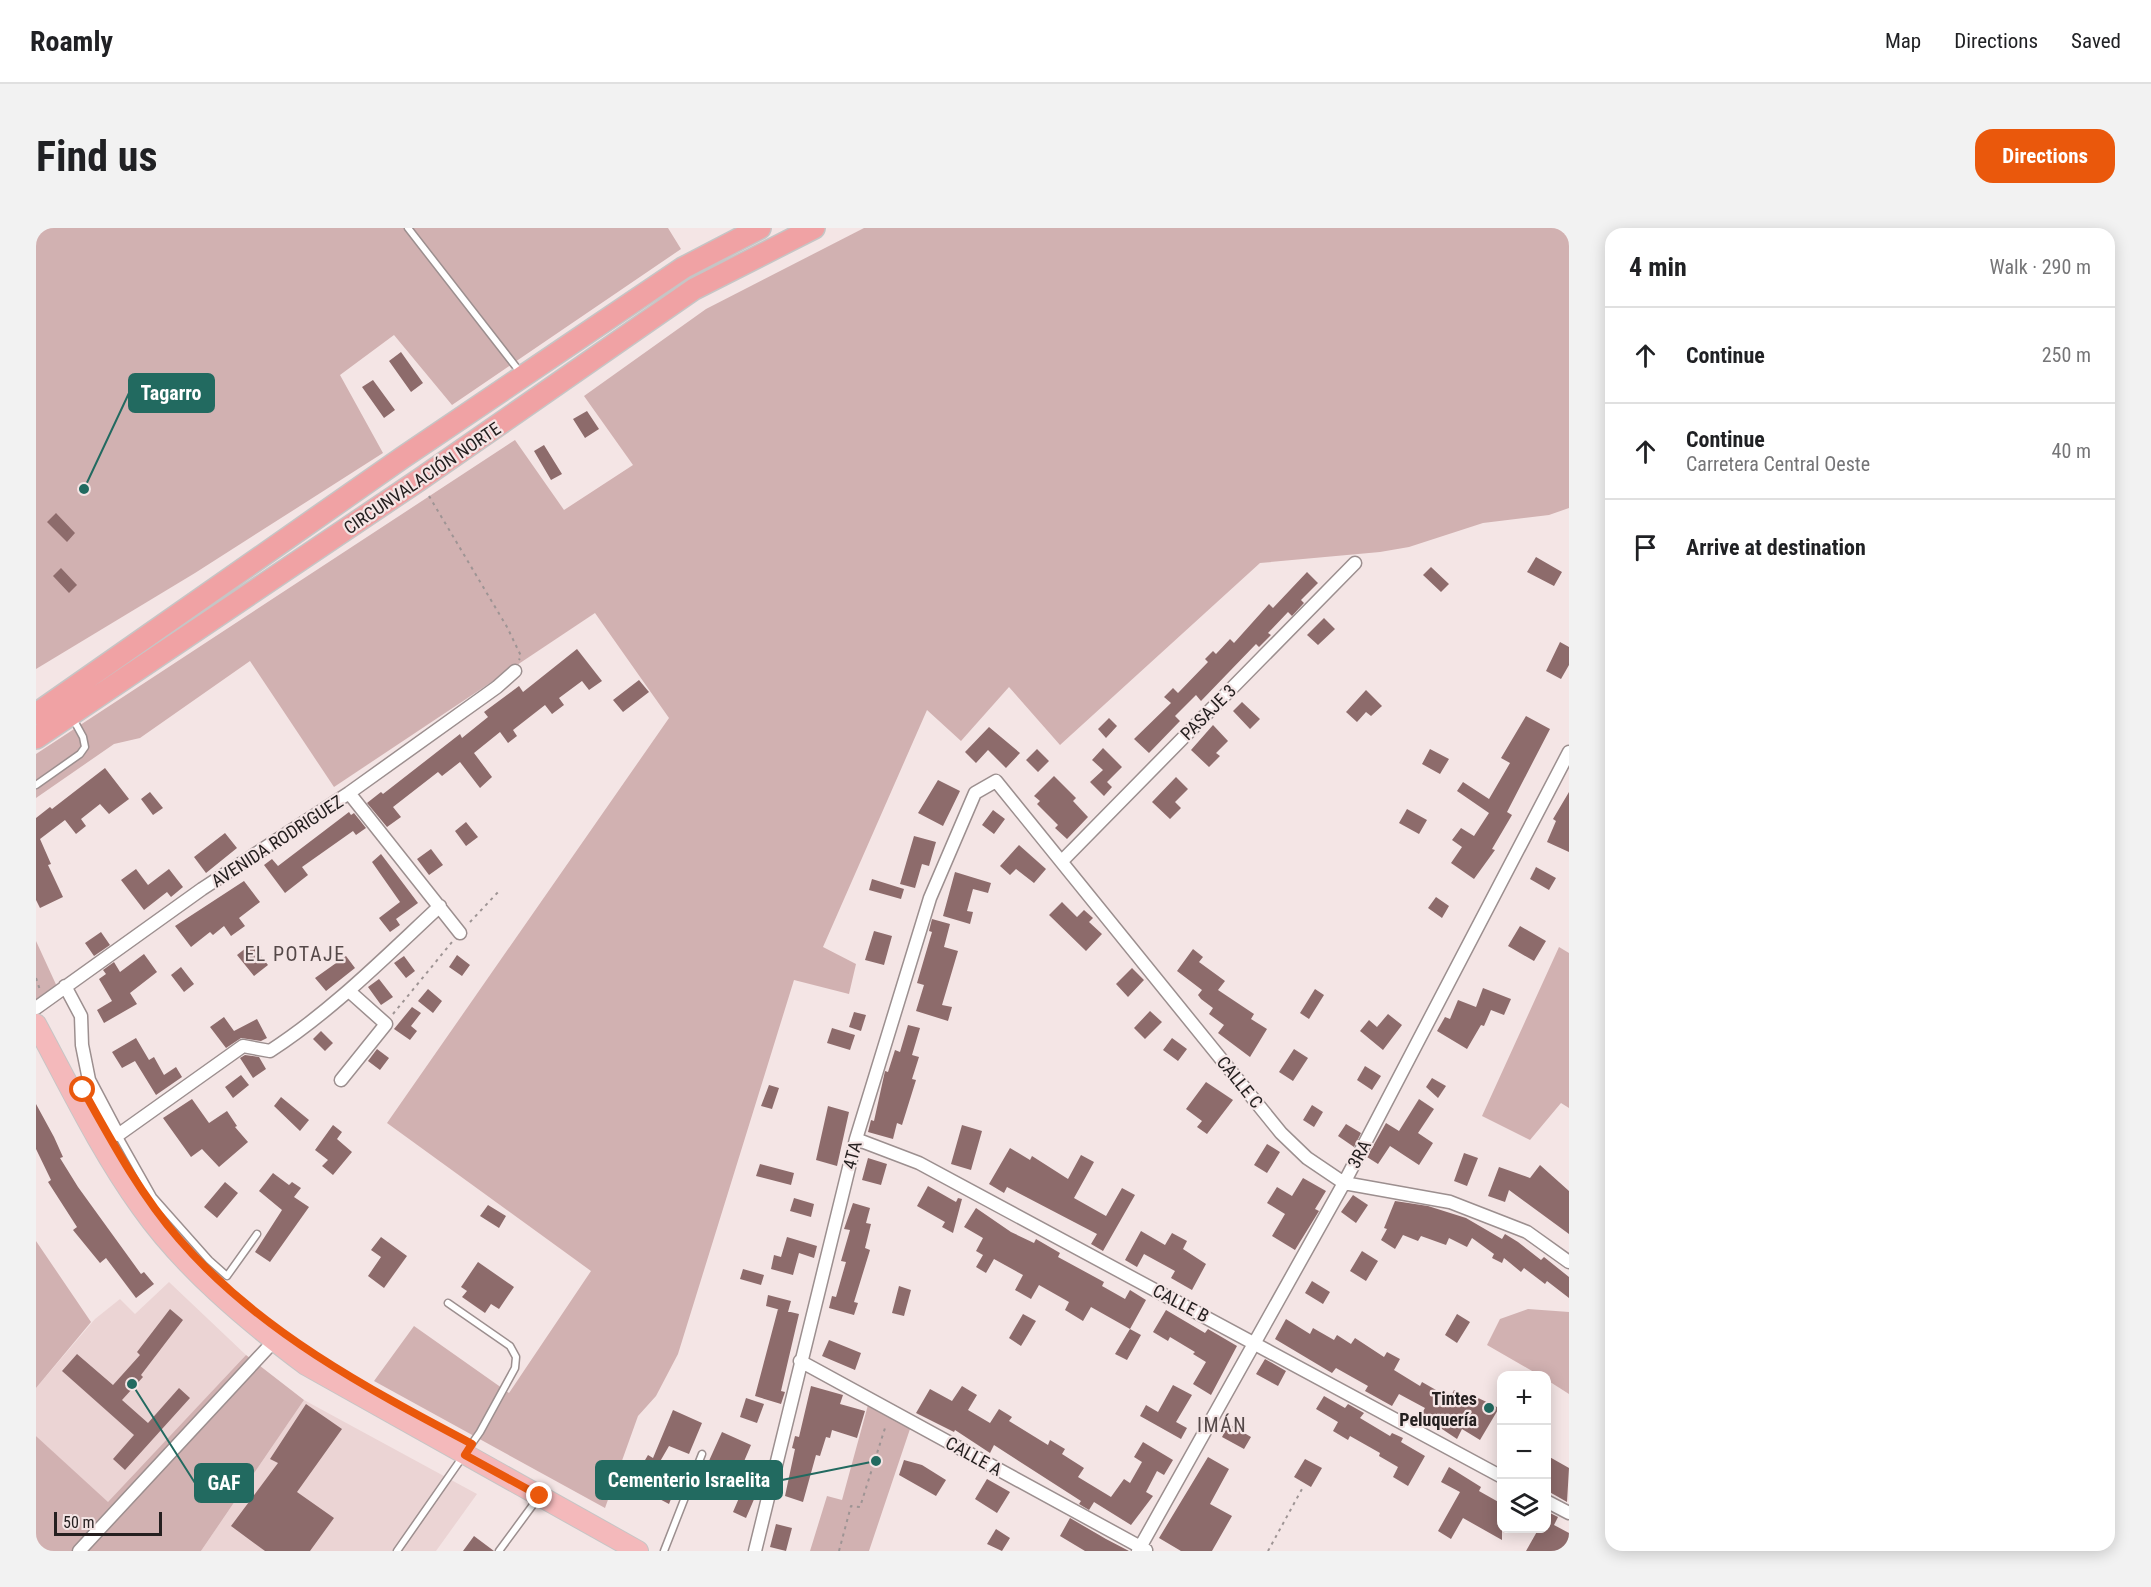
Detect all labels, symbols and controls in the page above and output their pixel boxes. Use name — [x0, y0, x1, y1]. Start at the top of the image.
text: Roamly — [30, 25, 113, 58]
text: Map — [1885, 29, 1921, 53]
text: Directions — [1954, 29, 2038, 53]
text: Saved — [2071, 29, 2121, 53]
button: Directions — [1975, 129, 2115, 183]
text: Find us — [36, 132, 157, 181]
text: 4 min — [1629, 252, 1687, 282]
text: Walk · 290 m — [1990, 255, 2091, 279]
icon: ahead — [1629, 339, 1662, 372]
text: Continue — [1686, 343, 1765, 368]
text: 250 m — [2042, 343, 2091, 367]
callout: Tagarro — [129, 374, 214, 412]
text: Tagarro — [141, 381, 202, 405]
street label: CIRCUNVALACIÓN NORTE — [340, 418, 504, 538]
text: Continue — [1686, 427, 1765, 452]
icon: ahead — [1629, 435, 1662, 468]
text: 40 m — [2052, 439, 2091, 463]
text: Carretera Central Oeste — [1686, 452, 1870, 476]
icon: arrive — [1629, 531, 1662, 564]
text: Arrive at destination — [1686, 535, 1866, 560]
street label: PASAJE 3 — [1176, 680, 1240, 744]
street label: AVENIDA RODRIGUEZ — [207, 791, 347, 891]
district label: EL POTAJE — [244, 942, 346, 966]
street label: CALLE C — [1213, 1052, 1267, 1112]
route start — [69, 1076, 95, 1102]
street label: 3RA — [1343, 1136, 1375, 1172]
street label: 4TA — [838, 1138, 866, 1171]
street label: CALLE B — [1149, 1280, 1213, 1326]
map controls — [1497, 1371, 1551, 1533]
button: + — [1497, 1371, 1551, 1425]
place label: Tintes Peluquería — [1399, 1388, 1477, 1430]
marker: Tintes Peluquería — [1482, 1401, 1496, 1415]
district label: IMÁN — [1197, 1413, 1247, 1437]
button: − — [1497, 1425, 1551, 1479]
street label: CALLE A — [942, 1432, 1006, 1480]
callout: Cementerio Israelita — [596, 1461, 782, 1499]
callout: GAF — [195, 1464, 253, 1502]
text: Cementerio Israelita — [608, 1468, 770, 1492]
text: GAF — [207, 1471, 241, 1495]
button: layers — [1497, 1479, 1551, 1533]
route end — [526, 1482, 552, 1508]
scale bar — [54, 1509, 162, 1536]
text: 50 m — [63, 1513, 95, 1532]

